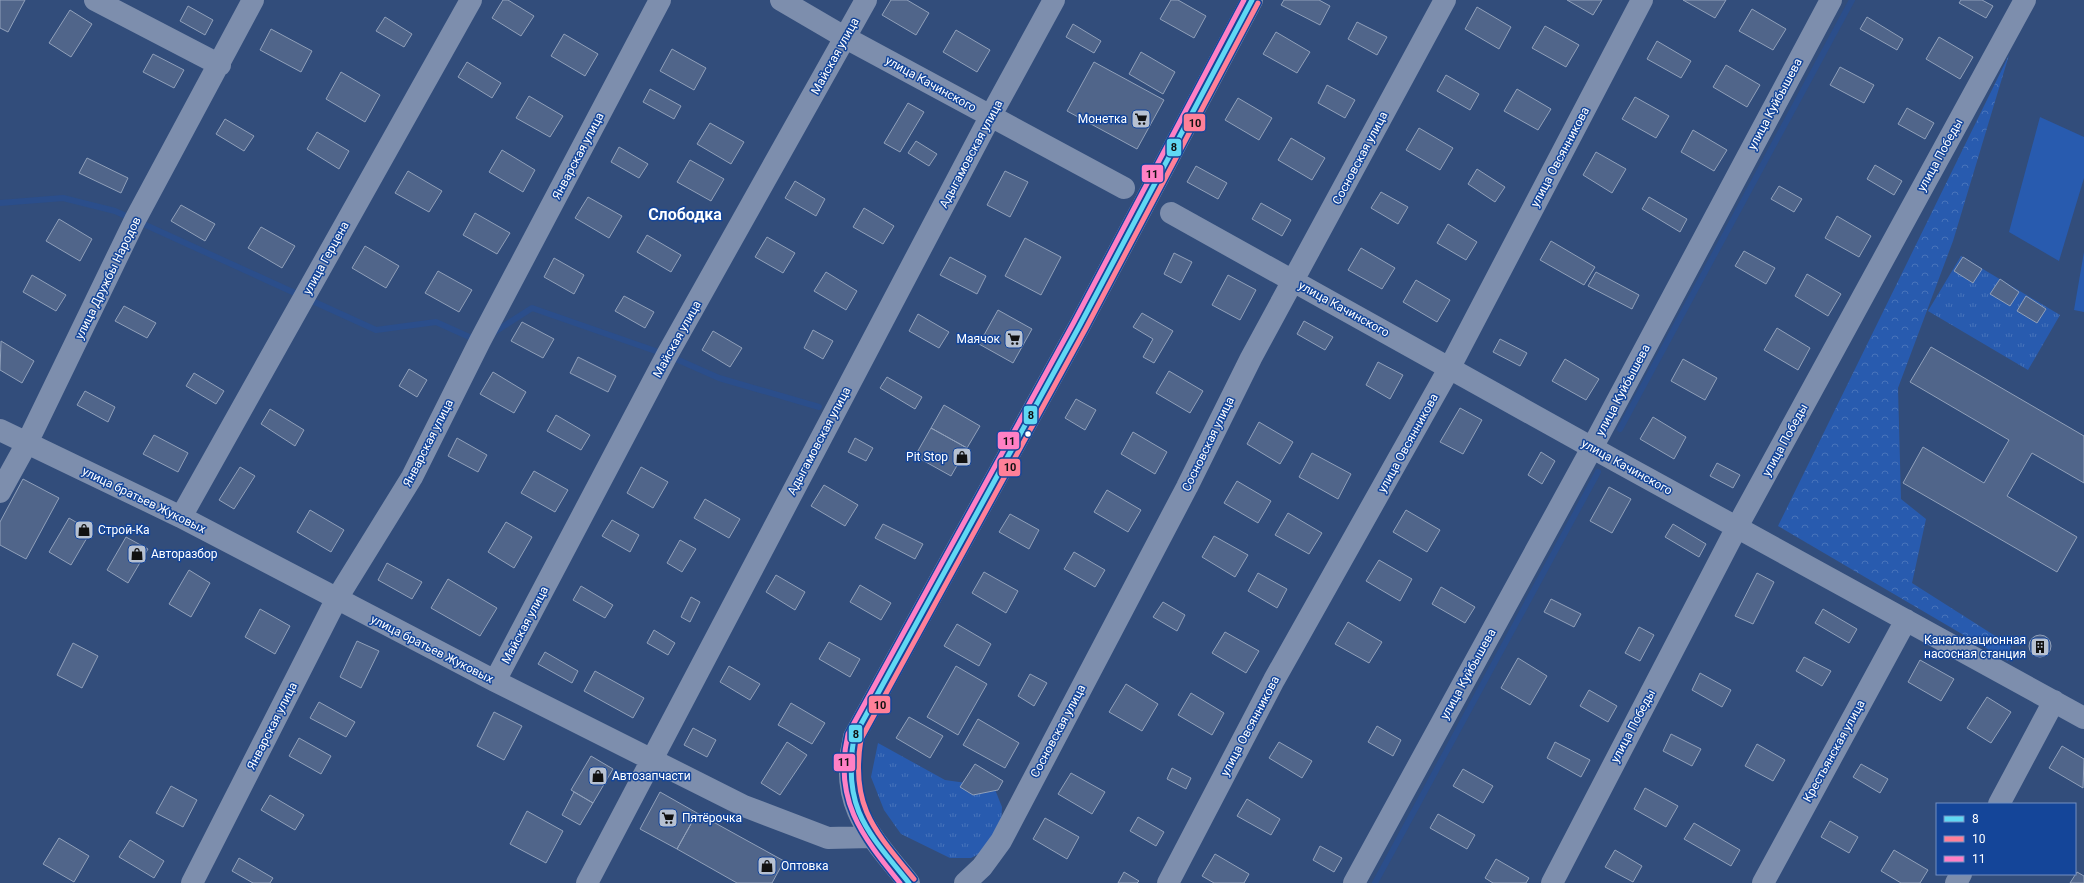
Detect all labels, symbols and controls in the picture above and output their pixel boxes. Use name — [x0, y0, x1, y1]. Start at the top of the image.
street label: Майская улица — [808, 15, 862, 97]
street label: улица Качинского — [883, 53, 979, 115]
street label: улица Куйбышева — [1745, 56, 1805, 152]
street label: Адыгамовская улица — [937, 98, 1005, 210]
street label: улица Овсянникова — [1528, 105, 1592, 209]
supermarket icon: Монетка — [1130, 108, 1152, 130]
street label: Сосновская улица — [1330, 109, 1390, 207]
street label: Январская улица — [549, 110, 607, 202]
place label: Монетка — [1078, 112, 1127, 126]
line badge: 10 — [1183, 113, 1206, 132]
street label: улица Победы — [1914, 116, 1966, 194]
text: 10 — [1189, 117, 1201, 130]
line badge: 8 — [1166, 138, 1182, 157]
text: 8 — [1171, 141, 1177, 154]
line badge: 11 — [1141, 164, 1164, 183]
text: 11 — [1146, 168, 1158, 181]
district label: Слободка — [648, 205, 722, 224]
street label: улица Дружбы Народов — [72, 214, 144, 342]
street label: улица Герцена — [300, 219, 352, 297]
street label: улица Качинского — [1296, 278, 1392, 340]
street label: Майская улица — [650, 298, 704, 380]
supermarket icon: Маячок — [1003, 328, 1025, 350]
place label: Маячок — [957, 332, 1001, 346]
street label: улица Куйбышева — [1593, 342, 1653, 438]
street label: Адыгамовская улица — [785, 385, 853, 497]
street label: улица Овсянникова — [1375, 391, 1441, 495]
street label: Сосновская улица — [1179, 394, 1237, 494]
street label: Январская улица — [400, 397, 456, 489]
street label: улица Победы — [1759, 401, 1811, 479]
line badge: 8 — [1023, 405, 1038, 425]
text: 8 — [1028, 409, 1034, 422]
unlabelled marker — [1023, 429, 1033, 439]
line badge: 11 — [997, 431, 1020, 450]
text: 11 — [1003, 435, 1015, 448]
street label: улица Качинского — [1579, 436, 1675, 498]
shop icon: Pit Stop — [951, 446, 973, 468]
place label: Pit Stop — [906, 450, 948, 464]
line badge: 10 — [998, 458, 1021, 477]
text: 10 — [1004, 461, 1016, 474]
street label: улица братьев Жуковых — [80, 464, 208, 536]
shop icon: Строй-Ка — [73, 519, 95, 541]
place label: Строй-Ка — [98, 523, 150, 537]
shop icon: Авторазбор — [126, 543, 148, 565]
place label: Авторазбор — [151, 547, 218, 561]
street label: Майская улица — [499, 584, 551, 666]
street label: улица братьев Жуковых — [368, 612, 496, 686]
street label: улица Куйбышева — [1437, 626, 1499, 722]
place label: Канализационная насосная станция — [1924, 633, 2026, 661]
building icon: Канализационная насосная станция — [2029, 636, 2051, 658]
street label: улица Овсянникова — [1218, 674, 1282, 778]
street label: Январская улица — [244, 680, 300, 772]
street label: Сосновская улица — [1028, 682, 1088, 780]
street label: улица Победы — [1608, 687, 1658, 765]
line badge: 10 — [868, 695, 891, 714]
street label: Крестьянская улица — [1800, 698, 1868, 804]
text: 10 — [874, 699, 886, 712]
line badge: 8 — [848, 724, 863, 743]
text: 8 — [853, 728, 859, 741]
line badge: 11 — [833, 753, 856, 772]
text: 11 — [838, 756, 850, 769]
shop icon: Автозапчасти — [587, 765, 609, 787]
place label: Автозапчасти — [612, 769, 691, 783]
legend — [1936, 803, 2076, 875]
supermarket icon: Пятёрочка — [657, 807, 679, 829]
place label: Пятёрочка — [682, 811, 742, 825]
text: 8 — [1972, 812, 1979, 826]
text: 10 — [1972, 832, 1986, 846]
text: 11 — [1972, 852, 1986, 866]
shop icon: Оптовка — [756, 855, 778, 877]
place label: Оптовка — [781, 859, 828, 873]

